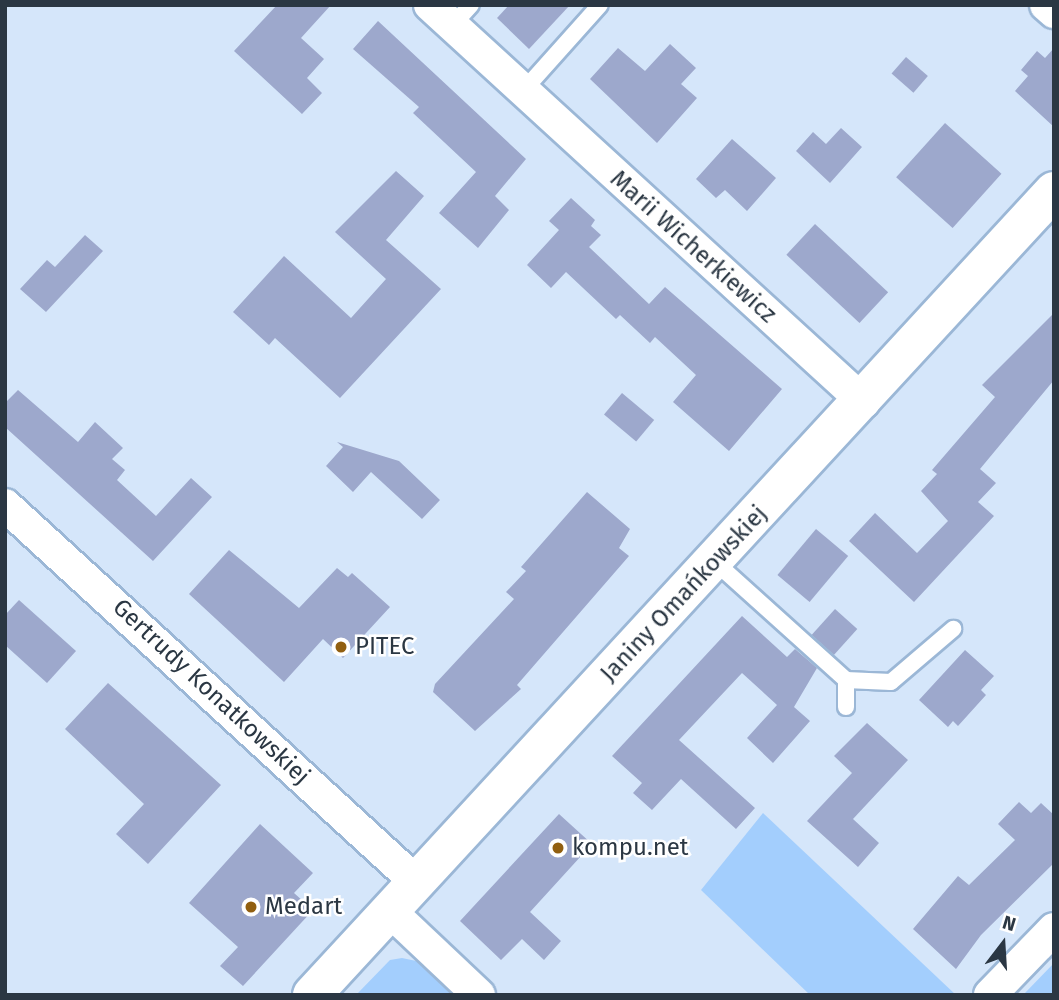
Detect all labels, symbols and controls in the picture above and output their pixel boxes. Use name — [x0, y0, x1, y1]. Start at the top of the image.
street label: Marii Wicherkiewicz — [604, 165, 782, 329]
street label: Janiny Omańkowskiej — [595, 500, 773, 688]
street label: Gertrudy Konatkowskiej — [107, 593, 315, 791]
place label: PITEC — [355, 633, 414, 661]
marker: PITEC — [333, 639, 349, 655]
place label: kompu.net — [572, 834, 688, 862]
marker: kompu.net — [550, 840, 566, 856]
place label: Medart — [265, 893, 342, 921]
marker: Medart — [243, 899, 259, 915]
north arrow — [968, 909, 1038, 979]
text: N — [1000, 911, 1019, 936]

